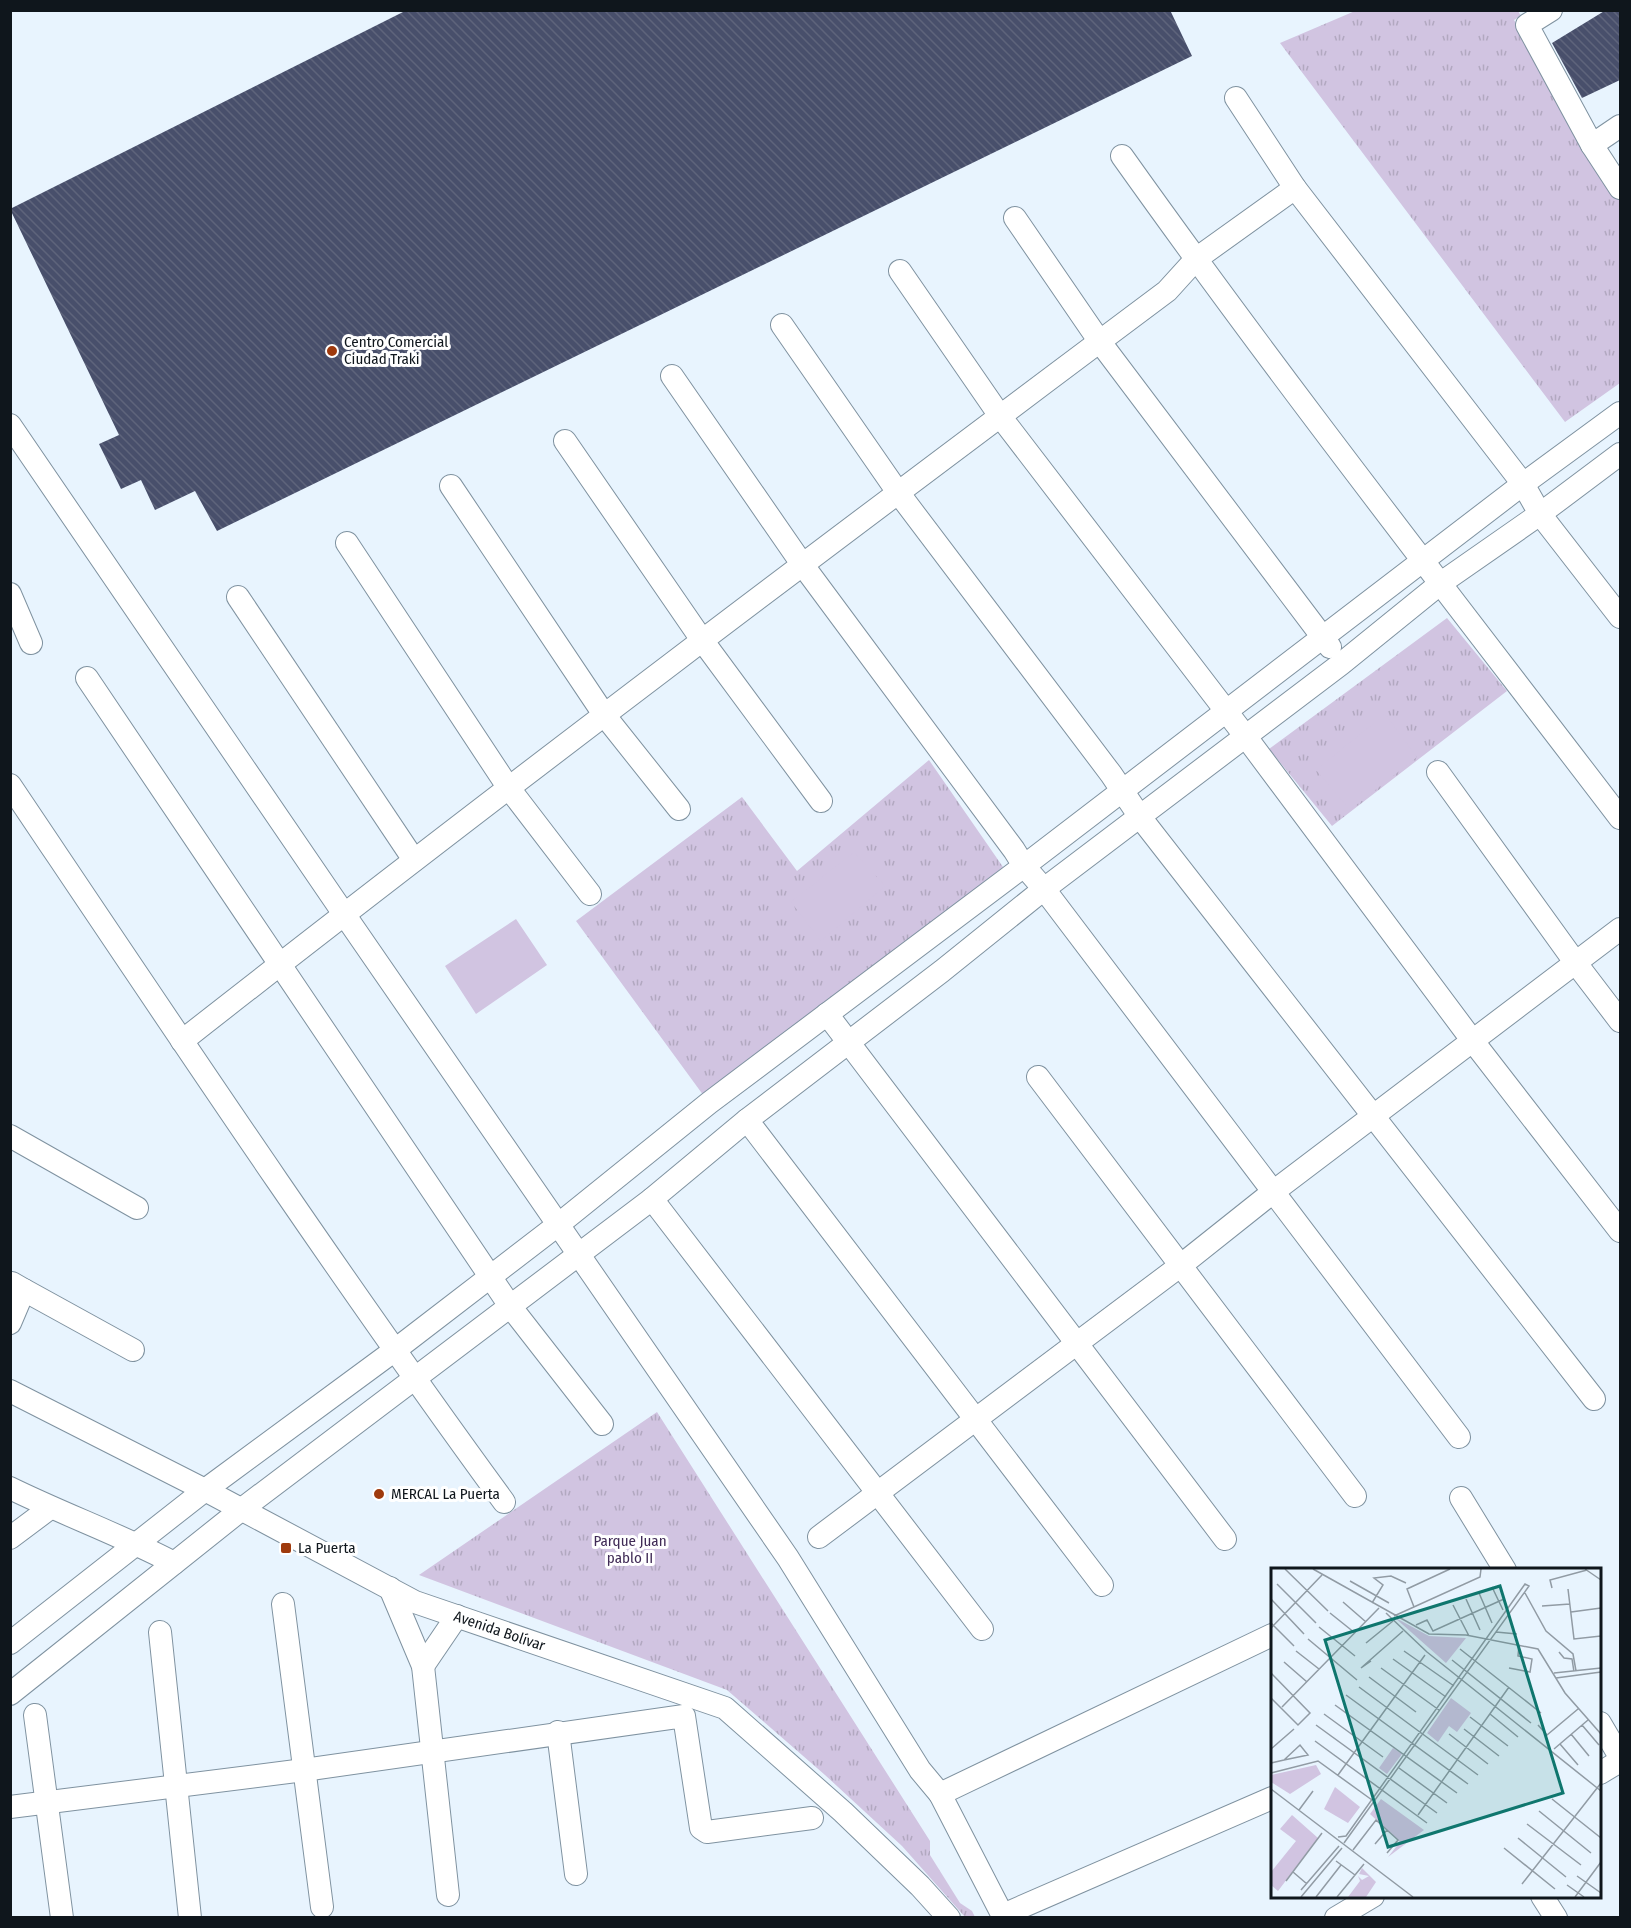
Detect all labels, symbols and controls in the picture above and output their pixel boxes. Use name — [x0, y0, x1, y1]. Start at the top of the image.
place label: Centro Comercial Ciudad Traki — [344, 333, 448, 368]
marker: Centro Comercial Ciudad Traki — [325, 344, 339, 358]
place label: MERCAL La Puerta — [391, 1485, 500, 1503]
marker: MERCAL La Puerta — [372, 1487, 386, 1501]
park label: Parque Juan pablo II — [593, 1532, 667, 1567]
place label: La Puerta — [298, 1539, 356, 1557]
marker: La Puerta — [279, 1541, 293, 1555]
inset map — [1271, 1568, 1601, 1898]
street label: Avenida Bolívar — [451, 1607, 548, 1655]

